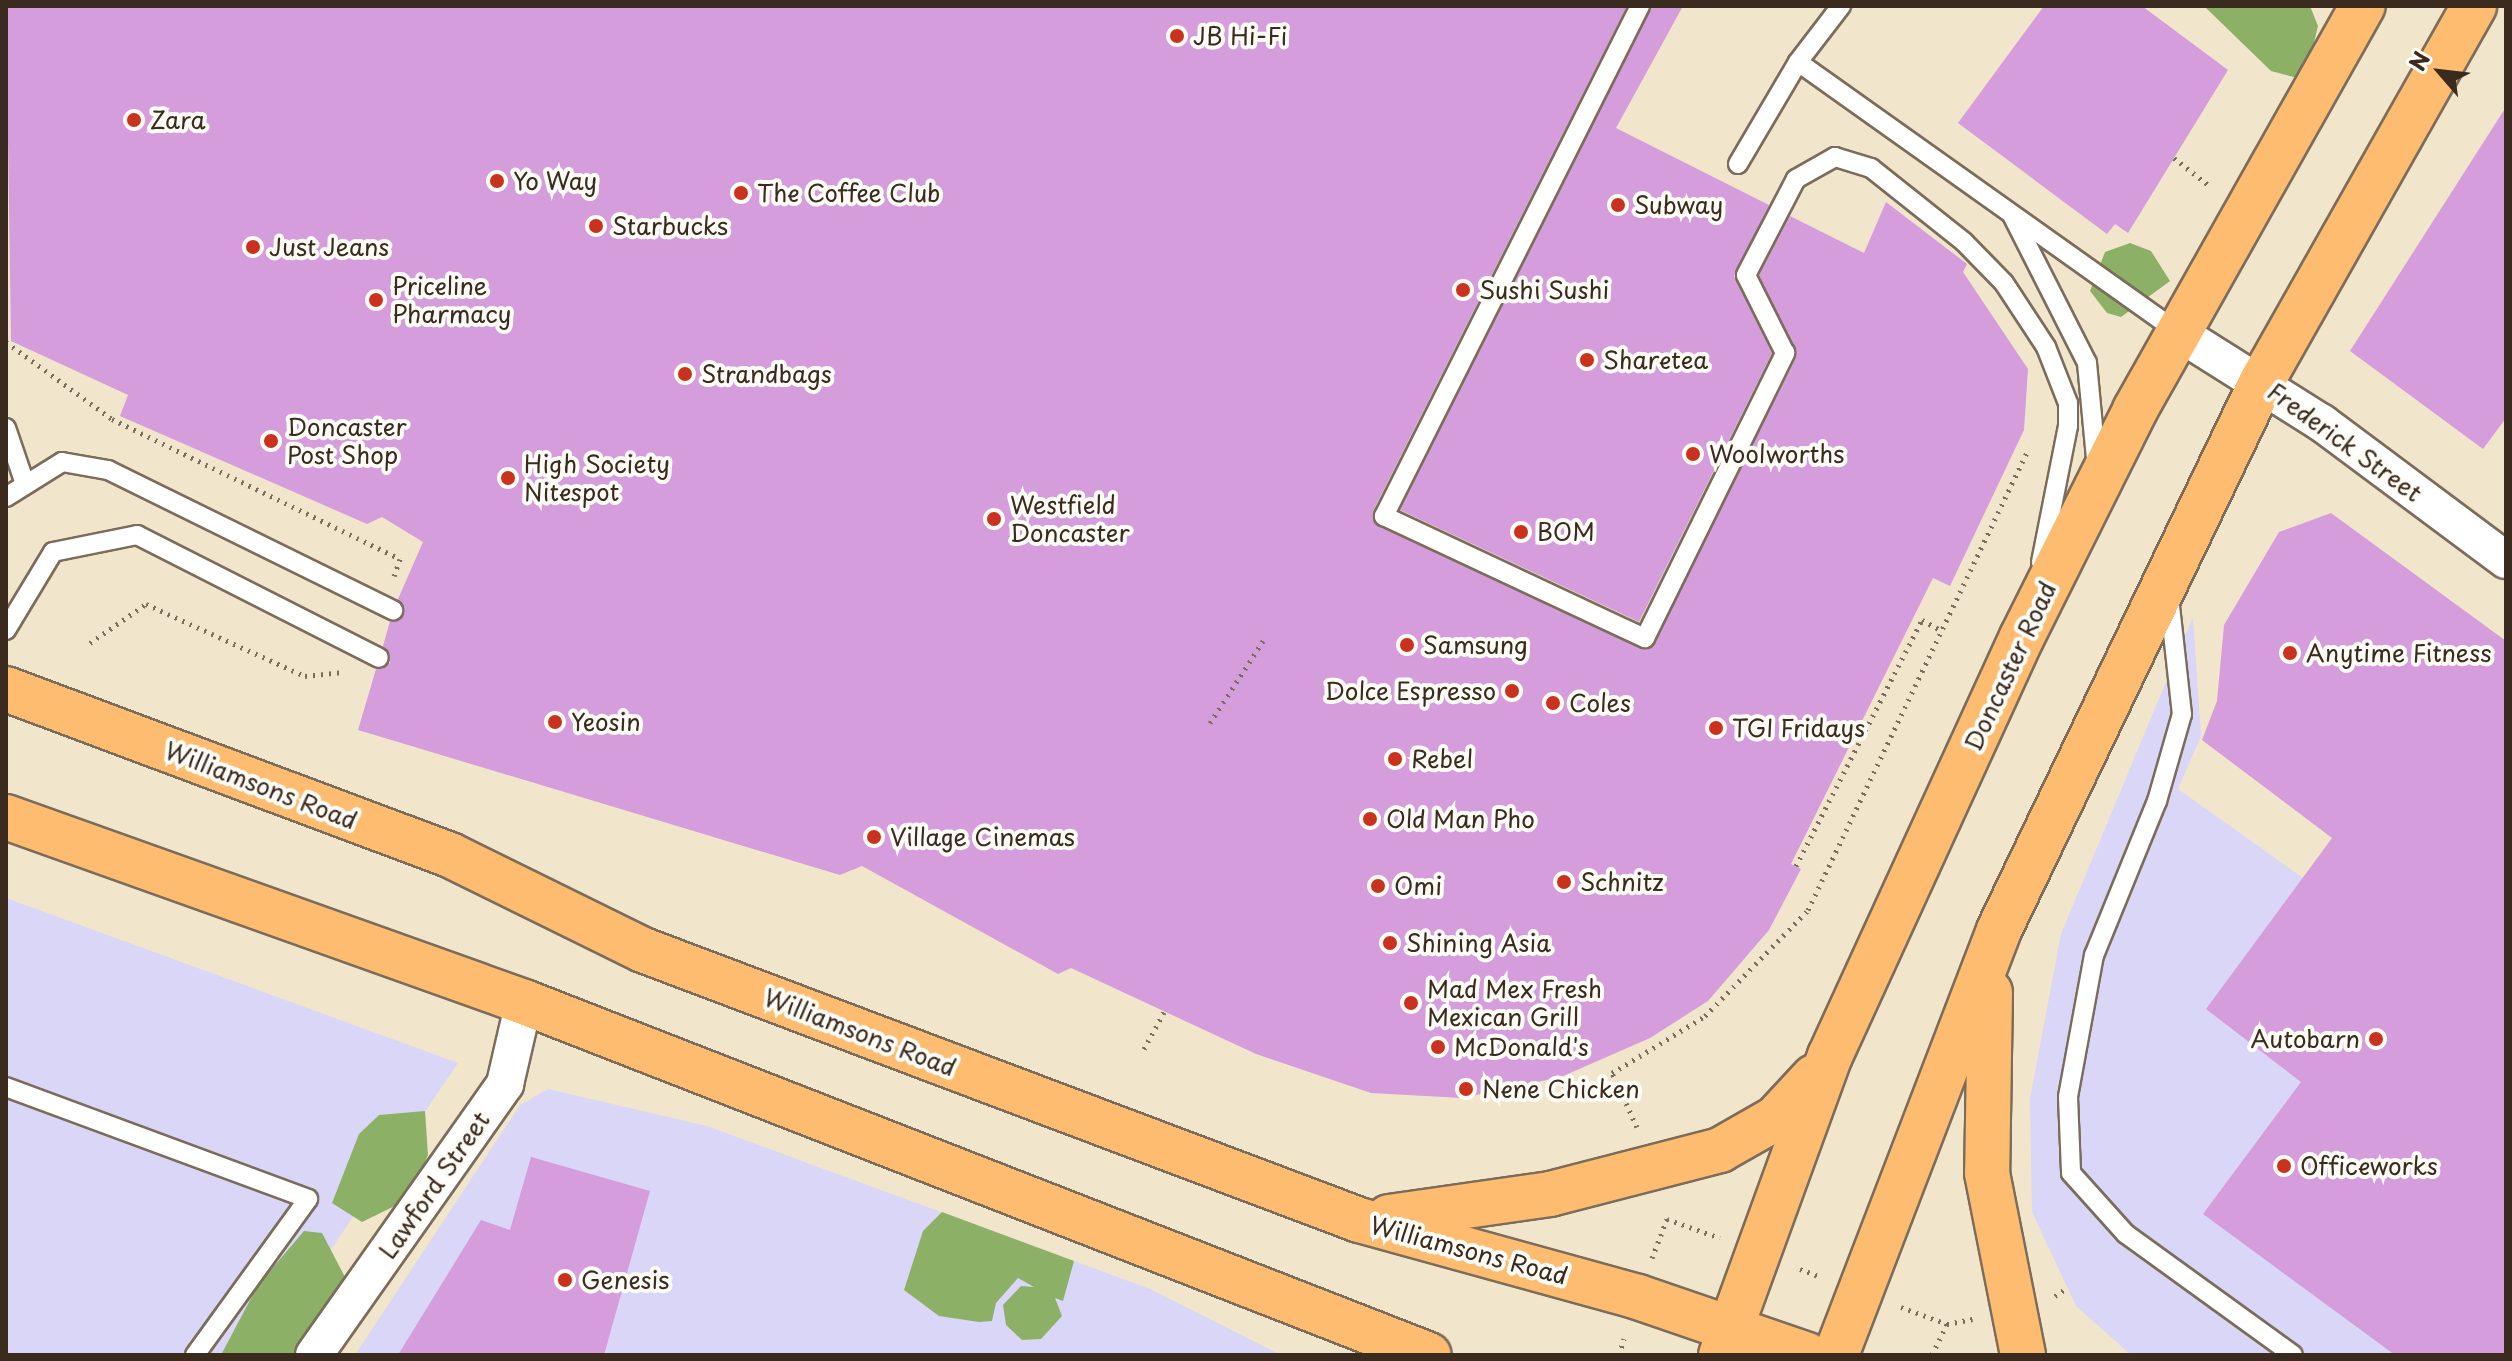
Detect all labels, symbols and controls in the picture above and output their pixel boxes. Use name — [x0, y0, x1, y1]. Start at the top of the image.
place label: JB Hi-Fi — [1193, 22, 1288, 50]
marker: JB Hi-Fi — [1168, 27, 1186, 45]
north arrow — [2400, 32, 2480, 112]
text: N — [2400, 45, 2437, 76]
place label: Zara — [150, 106, 206, 134]
marker: Zara — [125, 111, 143, 129]
place label: Yo Way — [513, 167, 598, 195]
marker: Yo Way — [488, 172, 506, 190]
place label: The Coffee Club — [757, 179, 943, 207]
marker: The Coffee Club — [732, 184, 750, 202]
place label: Subway — [1634, 191, 1723, 219]
marker: Subway — [1609, 196, 1627, 214]
place label: Starbucks — [612, 212, 728, 240]
marker: Starbucks — [587, 217, 605, 235]
place label: Just Jeans — [269, 233, 391, 261]
marker: Just Jeans — [244, 238, 262, 256]
place label: Priceline Pharmacy — [392, 272, 511, 328]
place label: Sushi Sushi — [1479, 276, 1609, 304]
marker: Sushi Sushi — [1454, 281, 1472, 299]
marker: Priceline Pharmacy — [367, 291, 385, 309]
place label: Sharetea — [1603, 346, 1708, 374]
marker: Sharetea — [1578, 351, 1596, 369]
place label: Strandbags — [701, 360, 832, 388]
marker: Strandbags — [676, 365, 694, 383]
street label: Frederick Street — [2262, 376, 2428, 508]
place label: Doncaster Post Shop — [287, 413, 407, 469]
marker: Doncaster Post Shop — [262, 432, 280, 450]
place label: Woolworths — [1709, 440, 1844, 468]
marker: Woolworths — [1684, 445, 1702, 463]
place label: High Society Nitespot — [524, 450, 670, 506]
marker: High Society Nitespot — [499, 469, 517, 487]
place label: Westfield Doncaster — [1010, 491, 1130, 547]
marker: Westfield Doncaster — [985, 510, 1003, 528]
place label: BOM — [1537, 518, 1595, 546]
marker: BOM — [1512, 523, 1530, 541]
street label: Doncaster Road — [1958, 576, 2062, 756]
place label: Samsung — [1423, 631, 1528, 659]
marker: Samsung — [1398, 636, 1416, 654]
place label: Anytime Fitness — [2306, 639, 2491, 667]
marker: Anytime Fitness — [2281, 644, 2299, 662]
place label: Dolce Espresso — [1322, 677, 1496, 705]
marker: Dolce Espresso — [1503, 682, 1521, 700]
place label: Coles — [1569, 689, 1631, 717]
marker: Coles — [1544, 694, 1562, 712]
place label: Yeosin — [571, 708, 641, 736]
marker: Yeosin — [546, 713, 564, 731]
place label: TGI Fridays — [1732, 714, 1865, 742]
marker: TGI Fridays — [1707, 719, 1725, 737]
street label: Williamsons Road — [161, 735, 361, 835]
place label: Rebel — [1411, 745, 1473, 773]
marker: Rebel — [1386, 750, 1404, 768]
place label: Old Man Pho — [1386, 805, 1536, 833]
marker: Old Man Pho — [1361, 810, 1379, 828]
place label: Village Cinemas — [890, 823, 1074, 851]
marker: Village Cinemas — [865, 828, 883, 846]
place label: Schnitz — [1580, 868, 1664, 896]
place label: Omi — [1394, 872, 1442, 900]
marker: Schnitz — [1555, 873, 1573, 891]
marker: Omi — [1369, 877, 1387, 895]
place label: Shining Asia — [1406, 929, 1551, 957]
marker: Shining Asia — [1381, 934, 1399, 952]
place label: Mad Mex Fresh Mexican Grill — [1427, 975, 1602, 1031]
street label: Williamsons Road — [760, 982, 960, 1082]
marker: Mad Mex Fresh Mexican Grill — [1402, 994, 1420, 1012]
place label: Autobarn — [2251, 1025, 2360, 1053]
marker: Autobarn — [2367, 1030, 2385, 1048]
place label: McDonald's — [1454, 1033, 1589, 1061]
marker: McDonald's — [1429, 1038, 1447, 1056]
place label: Nene Chicken — [1482, 1075, 1641, 1103]
marker: Nene Chicken — [1457, 1080, 1475, 1098]
street label: Lawford Street — [373, 1106, 495, 1264]
place label: Officeworks — [2300, 1152, 2438, 1180]
marker: Officeworks — [2275, 1157, 2293, 1175]
street label: Williamsons Road — [1367, 1210, 1571, 1290]
place label: Genesis — [581, 1266, 669, 1294]
marker: Genesis — [556, 1271, 574, 1289]

